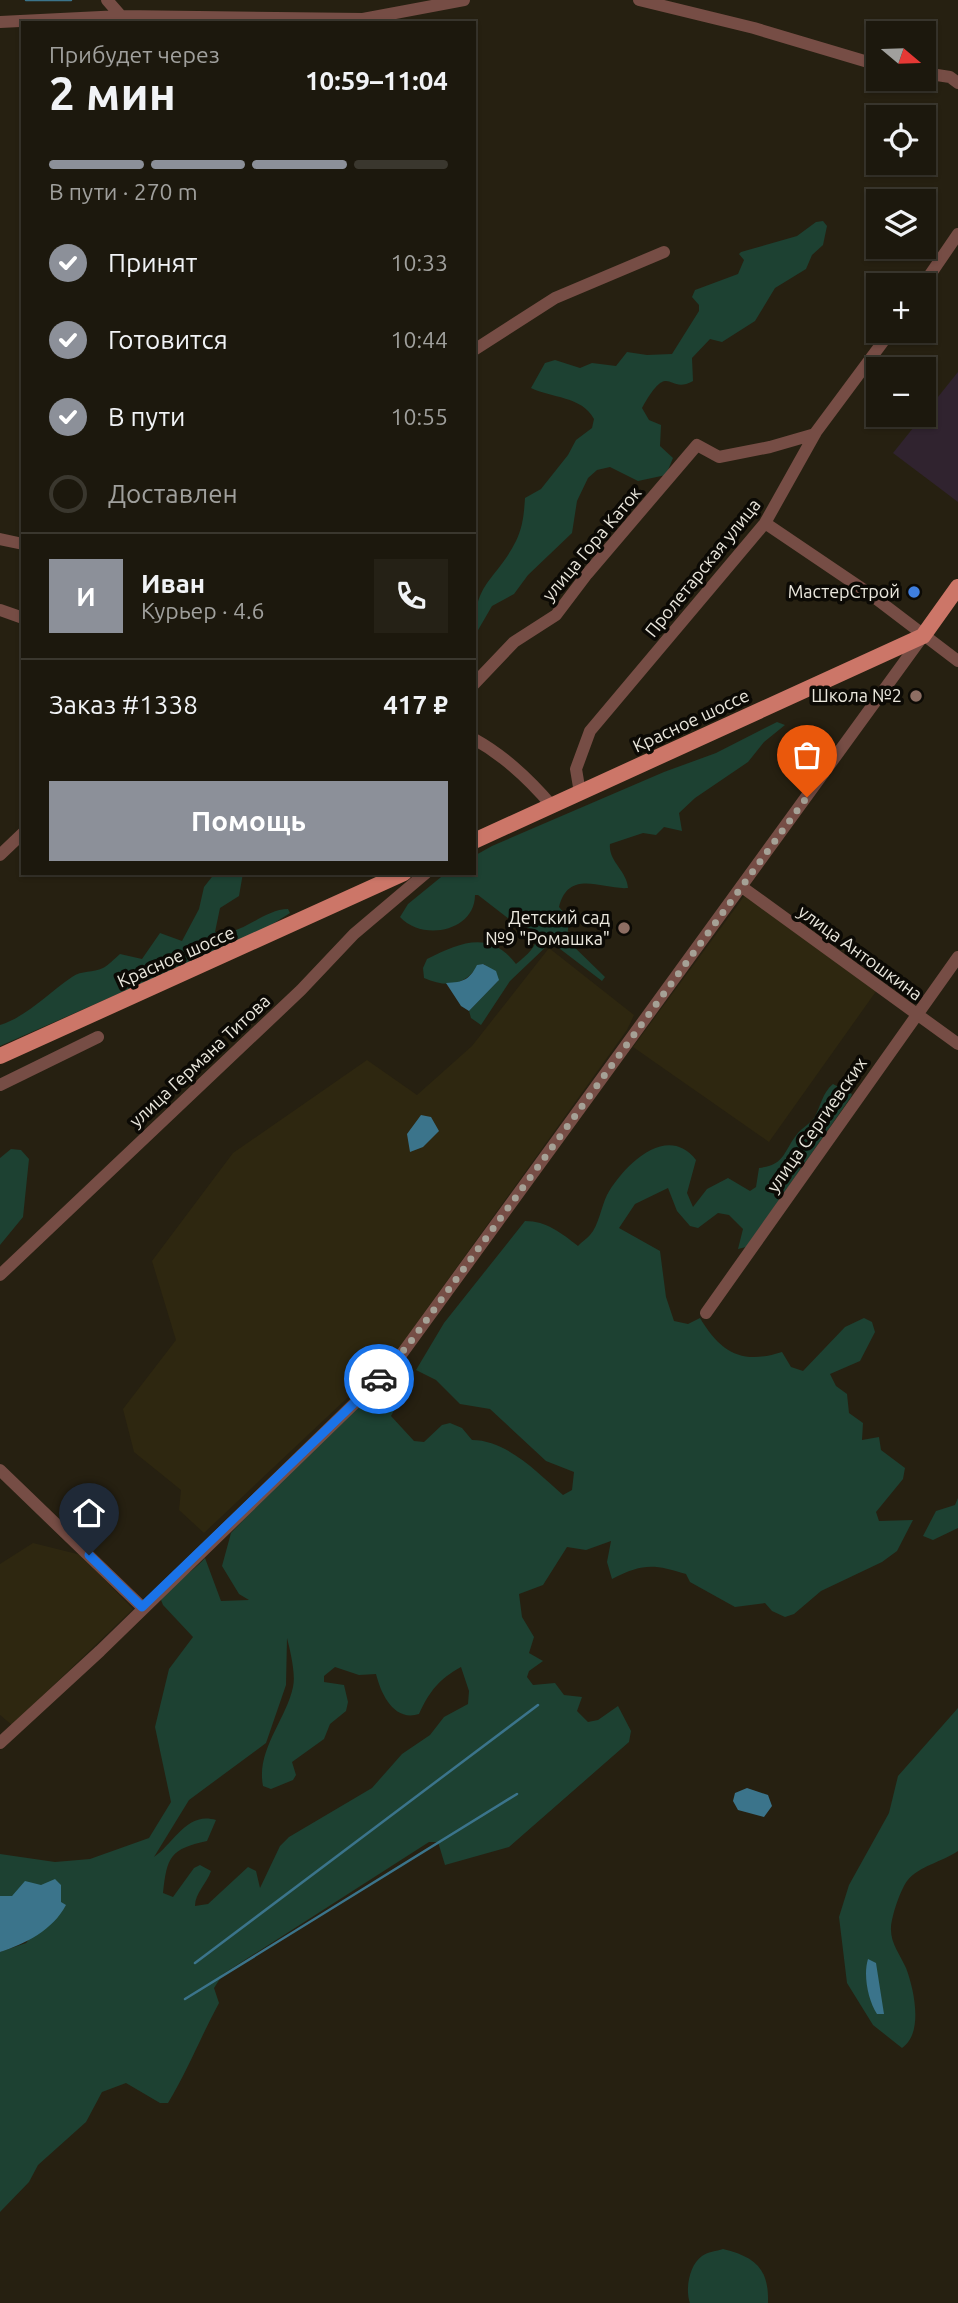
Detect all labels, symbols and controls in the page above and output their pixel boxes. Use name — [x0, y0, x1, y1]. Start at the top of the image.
north arrow — [866, 21, 936, 91]
map controls — [866, 21, 936, 427]
text: Прибудет через — [49, 42, 220, 67]
text: 10:59–11:04 — [305, 66, 448, 95]
text: 2 мин — [49, 67, 176, 119]
button: locate — [866, 105, 936, 175]
text: В пути · 270 m — [49, 179, 198, 204]
button: layers — [866, 189, 936, 259]
icon: check — [49, 244, 87, 282]
text: Принят — [108, 248, 197, 277]
text: 10:33 — [390, 250, 448, 275]
button: + — [866, 273, 936, 343]
icon: check — [49, 321, 87, 359]
text: Готовится — [108, 325, 228, 354]
text: 10:44 — [390, 327, 448, 352]
button: − — [866, 357, 936, 427]
icon: check — [49, 398, 87, 436]
text: В пути — [108, 402, 185, 431]
text: 10:55 — [390, 404, 448, 429]
text: Доставлен — [108, 479, 238, 508]
street label: улица Гора Каток — [538, 482, 645, 605]
street label: Пролетарская улица — [640, 494, 764, 640]
button: phone — [374, 559, 448, 633]
text: Иван — [141, 569, 205, 598]
place label: МастерСтрой — [788, 581, 900, 601]
text: И — [76, 582, 96, 611]
marker: МастерСтрой — [906, 584, 922, 600]
text: Курьер · 4.6 — [141, 598, 265, 623]
street label: Красное шоссе — [629, 684, 752, 756]
place label: Школа №2 — [811, 685, 902, 705]
marker: Школа №2 — [908, 688, 924, 704]
text: Заказ #1338 — [49, 690, 198, 719]
text: 417 ₽ — [383, 690, 448, 719]
pin — [777, 725, 837, 797]
icon: bag — [788, 736, 826, 774]
button: Помощь — [49, 781, 448, 861]
street label: улица Антошкина — [795, 900, 927, 1004]
place label: Детский сад №9 "Ромашка" — [485, 907, 610, 948]
marker: Детский сад №9 "Ромашка" — [616, 920, 632, 936]
street label: Красное шоссе — [114, 921, 237, 991]
street label: улица Германа Титова — [125, 990, 274, 1131]
street label: улица Сергиевских — [762, 1053, 870, 1196]
courier — [344, 1344, 414, 1414]
icon: car — [360, 1360, 398, 1398]
pin — [59, 1483, 119, 1555]
icon: home — [70, 1494, 108, 1532]

